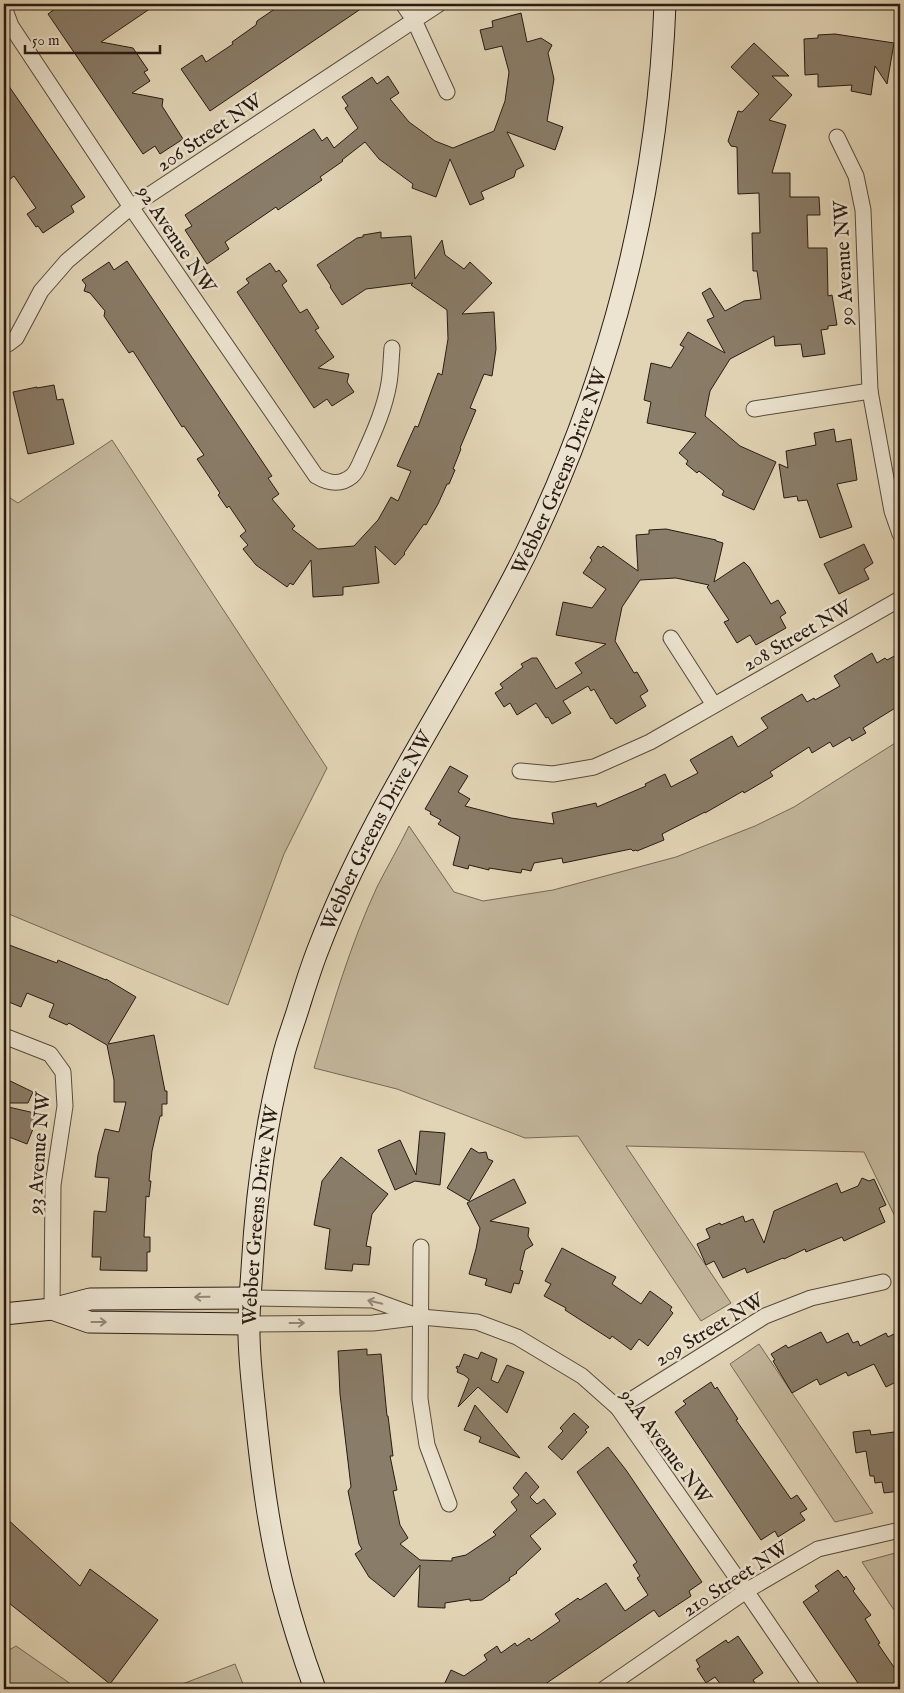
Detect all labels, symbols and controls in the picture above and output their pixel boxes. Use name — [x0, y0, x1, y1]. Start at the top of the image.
scale bar — [25, 22, 160, 54]
text: 50 m — [32, 31, 60, 50]
street label: 206 Street NW — [152, 88, 268, 178]
street label: 92 Avenue NW — [130, 180, 221, 299]
street label: 90 Avenue NW — [829, 199, 860, 327]
street label: Webber Greens Drive NW — [506, 364, 614, 579]
street label: 208 Street NW — [739, 595, 858, 678]
street label: Webber Greens Drive NW — [316, 726, 439, 934]
street label: 93 Avenue NW — [23, 1090, 56, 1216]
street label: Webber Greens Drive NW — [238, 1103, 286, 1325]
street label: 209 Street NW — [651, 1287, 770, 1373]
one-way arrow — [194, 1292, 210, 1302]
one-way arrow — [367, 1297, 383, 1306]
one-way arrow — [90, 1317, 106, 1327]
one-way arrow — [288, 1318, 305, 1328]
street label: 92A Avenue NW — [613, 1384, 717, 1510]
street label: 210 Street NW — [678, 1535, 794, 1623]

